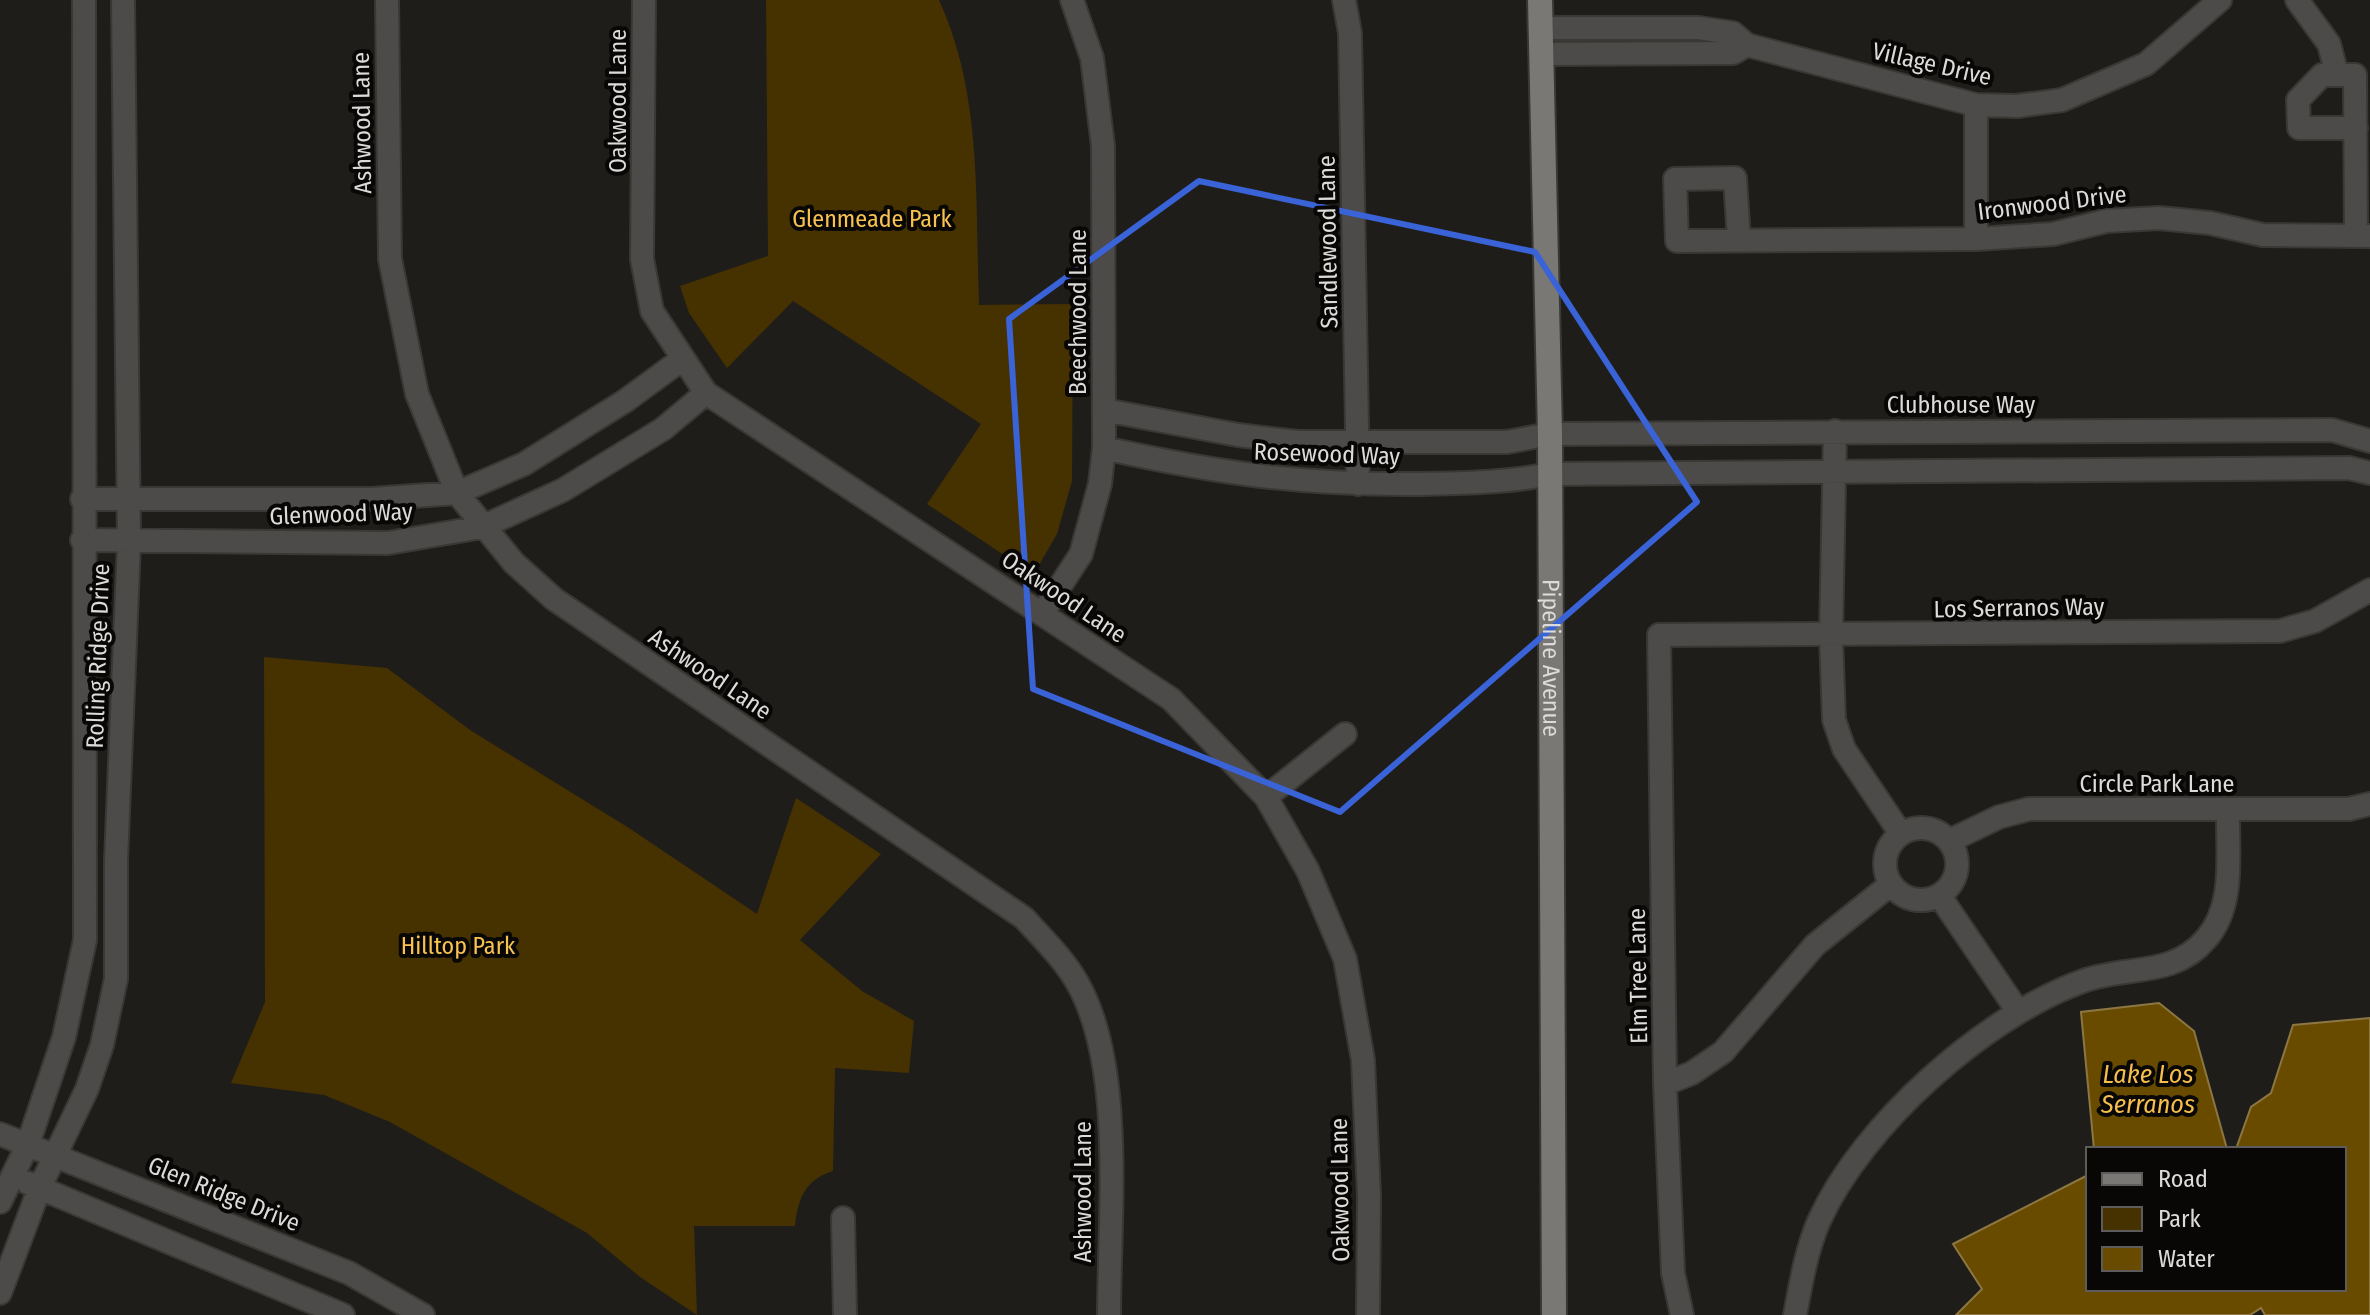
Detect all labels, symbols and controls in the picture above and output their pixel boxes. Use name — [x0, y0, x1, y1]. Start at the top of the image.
street label: Oakwood Lane — [604, 29, 632, 173]
street label: Village Drive — [1870, 37, 1994, 91]
street label: Ashwood Lane — [347, 52, 377, 194]
street label: Sandlewood Lane — [1312, 155, 1344, 329]
street label: Ironwood Drive — [1976, 180, 2128, 226]
park label: Glenmeade Park — [792, 205, 952, 233]
street label: Beechwood Lane — [1064, 229, 1092, 395]
street label: Clubhouse Way — [1887, 391, 2036, 419]
street label: Rosewood Way — [1253, 437, 1401, 471]
street label: Glenwood Way — [269, 497, 413, 530]
street label: Oakwood Lane — [996, 545, 1132, 649]
street label: Rolling Ridge Drive — [81, 563, 115, 749]
street label: Pipeline Avenue — [1537, 579, 1565, 737]
street label: Los Serranos Way — [1933, 593, 2105, 623]
street label: Ashwood Lane — [643, 623, 777, 725]
street label: Circle Park Lane — [2080, 770, 2234, 798]
street label: Elm Tree Lane — [1623, 908, 1653, 1044]
park label: Hilltop Park — [401, 932, 516, 960]
water label: Lake Los Serranos — [2100, 1059, 2195, 1120]
street label: Oakwood Lane — [1325, 1118, 1355, 1262]
street label: Ashwood Lane — [1069, 1121, 1097, 1263]
legend — [2086, 1147, 2346, 1291]
street label: Glen Ridge Drive — [144, 1151, 304, 1237]
text: Road — [2158, 1165, 2208, 1193]
text: Park — [2158, 1205, 2201, 1233]
text: Water — [2158, 1245, 2215, 1273]

